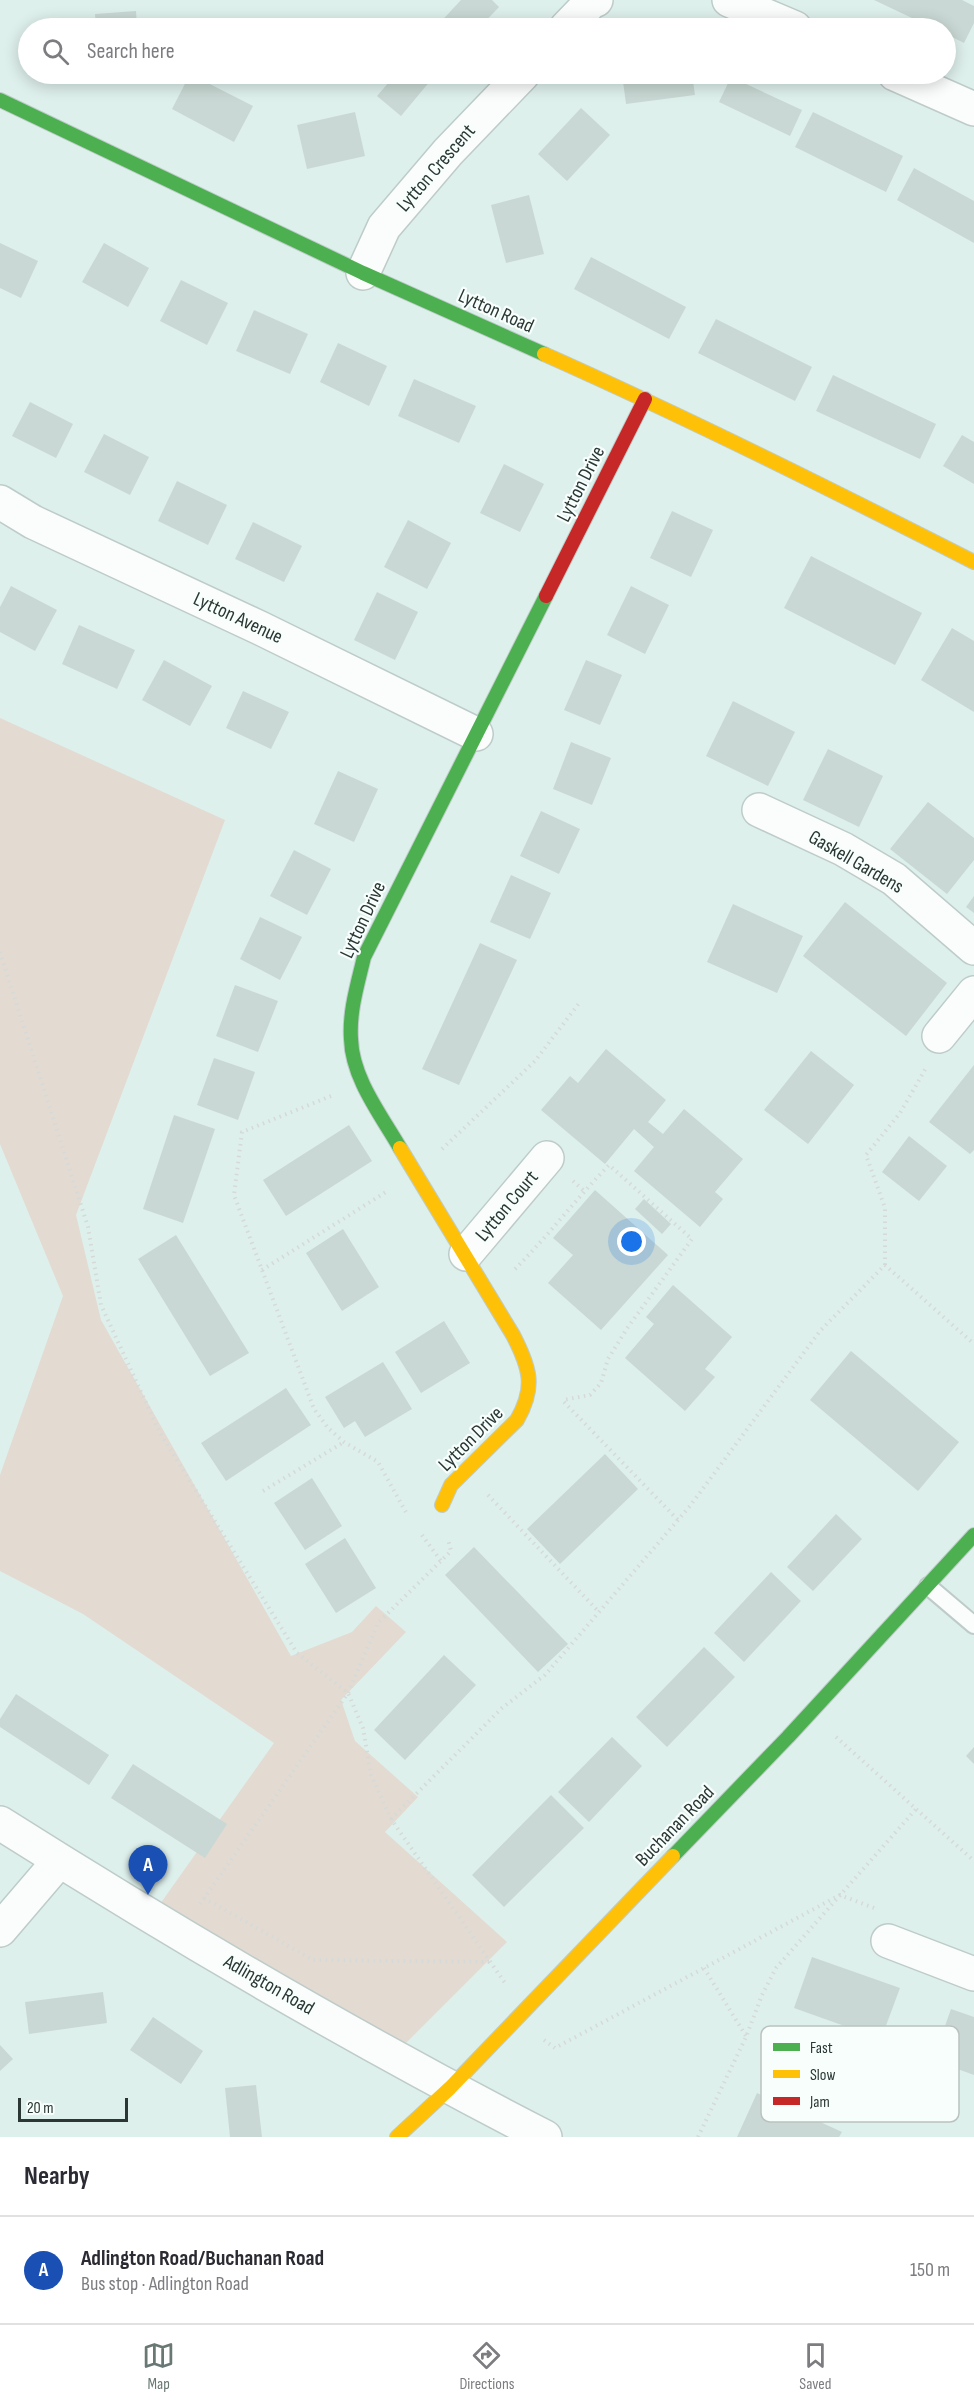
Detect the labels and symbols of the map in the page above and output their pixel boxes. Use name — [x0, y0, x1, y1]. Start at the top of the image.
street label: Lytton Crescent — [392, 119, 480, 217]
street label: Lytton Road — [454, 284, 538, 338]
street label: Lytton Drive — [552, 442, 610, 526]
street label: Lytton Avenue — [190, 587, 286, 649]
street label: Gaskell Gardens — [804, 825, 908, 899]
street label: Lytton Drive — [335, 878, 391, 962]
street label: Lytton Court — [470, 1166, 544, 1246]
your location — [617, 1227, 646, 1256]
street label: Lytton Drive — [434, 1402, 508, 1476]
street label: Buchanan Road — [631, 1781, 719, 1871]
pin: A — [128, 1846, 168, 1895]
street label: Adlington Road — [219, 1949, 318, 2020]
legend — [761, 2026, 959, 2122]
text: Fast — [810, 2039, 833, 2058]
text: Slow — [810, 2066, 835, 2085]
text: Jam — [809, 2093, 830, 2112]
scale bar — [18, 2095, 128, 2122]

